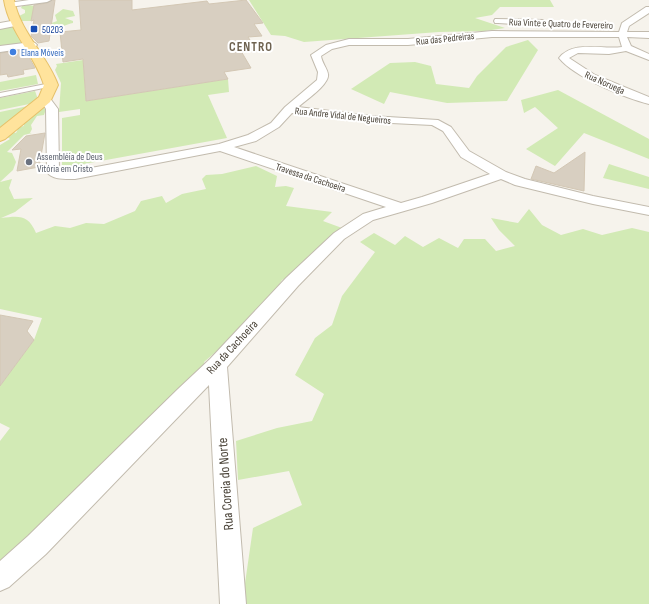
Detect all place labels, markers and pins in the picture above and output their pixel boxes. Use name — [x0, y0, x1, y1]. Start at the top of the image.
marker: 50203 — [29, 24, 39, 34]
place label: 50203 — [42, 24, 63, 36]
marker: Elana Móveis — [8, 47, 18, 57]
place label: Elana Móveis — [21, 47, 64, 59]
place label: Assembléia de Deus Vitória em Cristo — [36, 151, 103, 175]
marker: Assembléia de Deus Vitória em Cristo — [24, 157, 34, 167]

